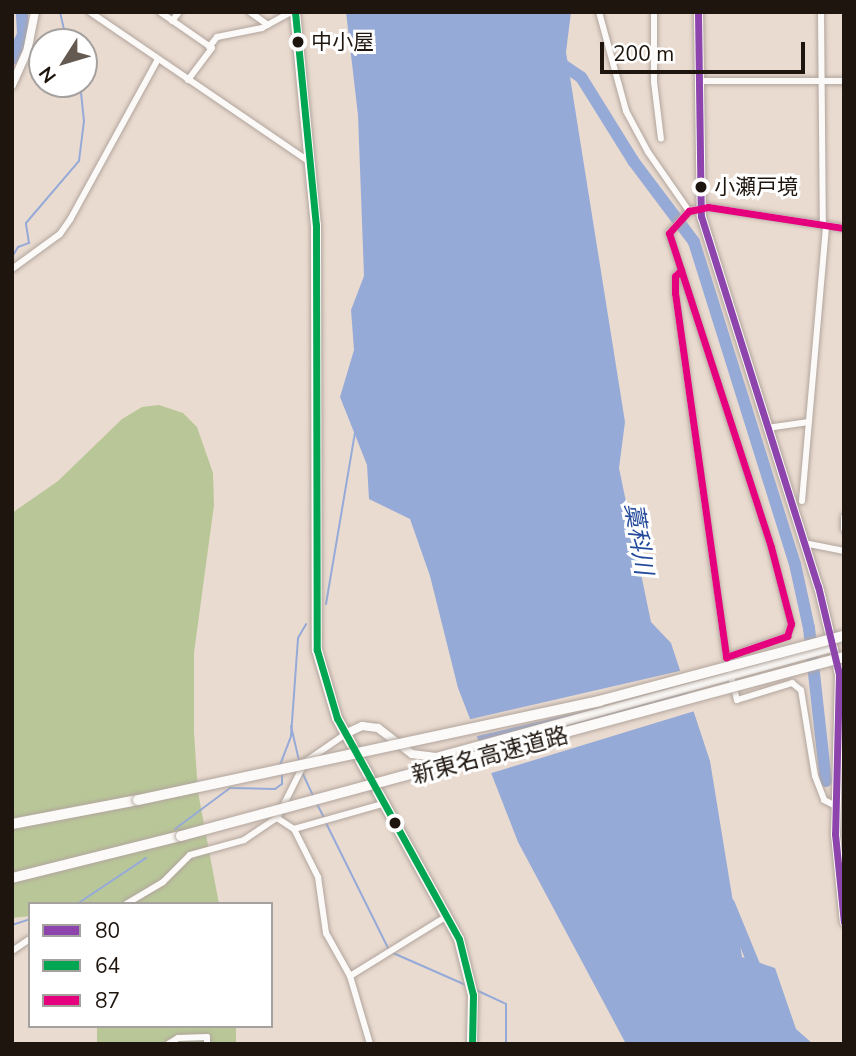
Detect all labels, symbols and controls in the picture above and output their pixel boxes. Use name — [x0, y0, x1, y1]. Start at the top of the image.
north arrow — [28, 28, 98, 98]
scale bar — [604, 28, 809, 72]
place label: 中小屋 — [311, 29, 374, 55]
marker: 中小屋 — [291, 35, 305, 49]
text: 200 m — [613, 40, 674, 68]
text: N — [33, 61, 62, 88]
place label: 小瀬戸境 — [714, 174, 798, 200]
marker: 小瀬戸境 — [694, 180, 708, 194]
water label: 藁科川 — [618, 501, 658, 577]
street label: 新東名高速道路 — [409, 722, 571, 790]
unlabelled marker — [388, 816, 402, 830]
legend — [28, 902, 273, 1028]
text: 80 — [95, 917, 120, 945]
text: 64 — [95, 952, 120, 980]
text: 87 — [95, 987, 120, 1015]

